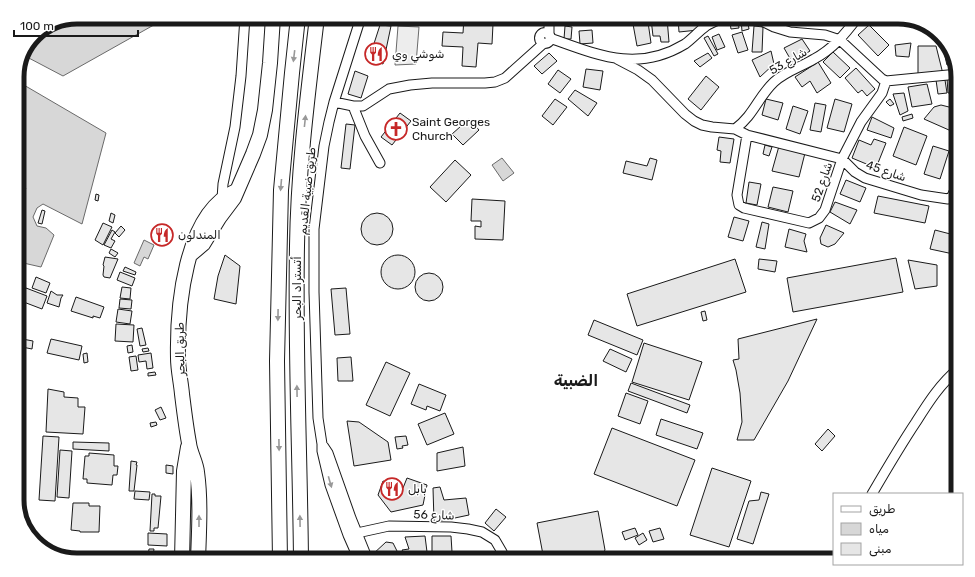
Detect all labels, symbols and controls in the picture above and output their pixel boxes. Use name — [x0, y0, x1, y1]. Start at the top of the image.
scale bar — [14, 12, 138, 38]
text: 100 m — [20, 19, 54, 33]
restaurant icon: شوشي وي — [363, 41, 389, 67]
street label: شارع 53 — [767, 45, 810, 79]
place label: شوشي وي — [392, 47, 445, 63]
one-way arrow — [290, 50, 297, 62]
one-way arrow — [302, 115, 308, 127]
place label: Saint Georges Church — [412, 115, 490, 143]
church icon: Saint Georges Church — [383, 116, 409, 142]
street label: طريق ضبية القديم — [295, 146, 320, 236]
street label: شارع 45 — [863, 158, 908, 186]
street label: شارع 52 — [809, 160, 837, 204]
one-way arrow — [278, 179, 285, 191]
restaurant icon: المندلون — [149, 222, 175, 248]
place label: المندلون — [178, 228, 221, 243]
street label: أتستراد البحر — [290, 256, 305, 321]
one-way arrow — [275, 309, 282, 321]
street label: طريق البحر — [173, 322, 188, 377]
district label: الضبية — [554, 371, 598, 390]
one-way arrow — [294, 384, 300, 397]
one-way arrow — [276, 439, 282, 452]
one-way arrow — [327, 476, 333, 488]
restaurant icon: بابل — [379, 476, 405, 502]
place label: بابل — [408, 482, 427, 496]
legend — [833, 493, 963, 565]
text: طريق — [869, 502, 895, 517]
street label: شارع 56 — [413, 507, 455, 525]
one-way arrow — [196, 514, 202, 527]
one-way arrow — [297, 514, 303, 527]
text: مياه — [869, 522, 889, 536]
text: مبنى — [869, 542, 892, 557]

